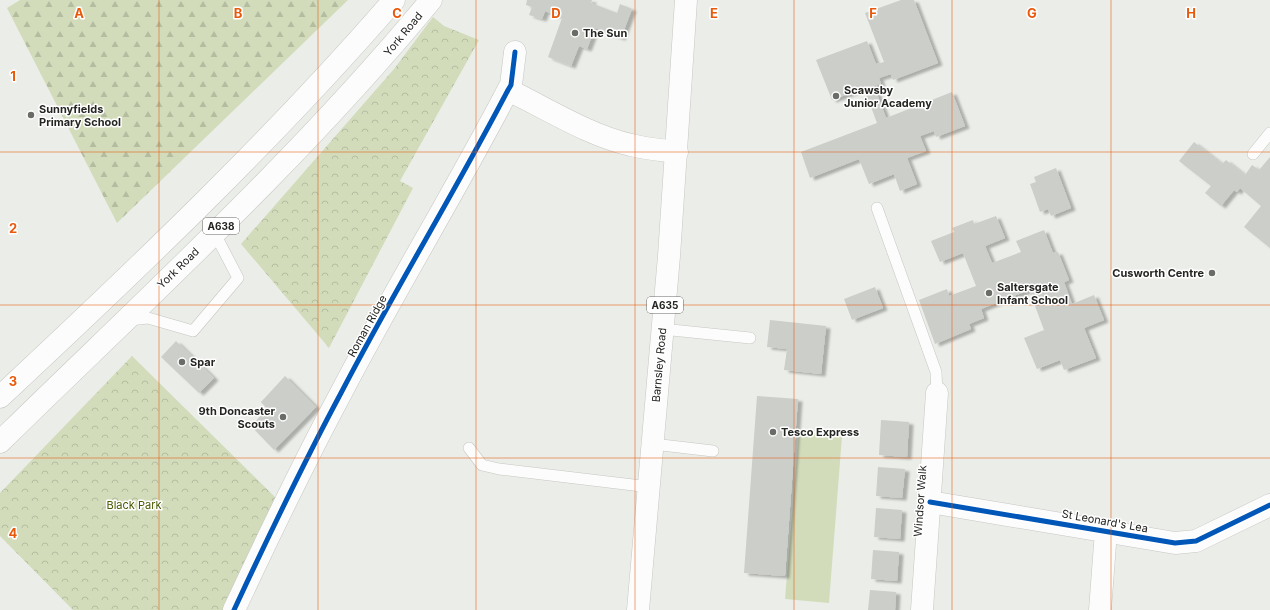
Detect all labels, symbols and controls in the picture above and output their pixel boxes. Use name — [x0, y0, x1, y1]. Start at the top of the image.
text: A — [74, 5, 84, 21]
text: B — [234, 5, 243, 21]
text: C — [392, 5, 402, 21]
text: D — [551, 5, 561, 21]
text: E — [710, 5, 718, 21]
text: F — [869, 5, 877, 21]
text: G — [1027, 5, 1037, 21]
text: H — [1186, 5, 1196, 21]
street label: York Road — [381, 9, 425, 59]
place label: The Sun — [583, 26, 627, 40]
marker: The Sun — [570, 28, 580, 38]
text: 1 — [10, 68, 16, 84]
place label: Scawsby Junior Academy — [844, 83, 932, 110]
marker: Scawsby Junior Academy — [831, 91, 841, 101]
place label: Sunnyfields Primary School — [39, 102, 121, 129]
marker: Sunnyfields Primary School — [26, 110, 36, 120]
road number: A638 — [203, 218, 239, 234]
text: 2 — [9, 220, 17, 236]
street label: York Road — [154, 244, 202, 292]
place label: Cusworth Centre — [1112, 266, 1204, 280]
marker: Cusworth Centre — [1207, 268, 1217, 278]
place label: Saltersgate Infant School — [997, 280, 1068, 307]
marker: Saltersgate Infant School — [984, 288, 994, 298]
street label: Roman Ridge — [344, 293, 390, 359]
road number: A635 — [647, 297, 683, 313]
street label: Barnsley Road — [649, 327, 669, 403]
place label: Spar — [190, 355, 216, 369]
marker: Spar — [177, 357, 187, 367]
text: 3 — [9, 373, 17, 389]
place label: 9th Doncaster Scouts — [199, 404, 276, 431]
marker: 9th Doncaster Scouts — [278, 412, 288, 422]
place label: Tesco Express — [781, 425, 859, 439]
marker: Tesco Express — [768, 427, 778, 437]
street label: Windsor Walk — [911, 465, 929, 537]
park label: Black Park — [106, 498, 162, 512]
street label: St Leonard's Lea — [1061, 507, 1149, 535]
text: 4 — [9, 525, 18, 541]

